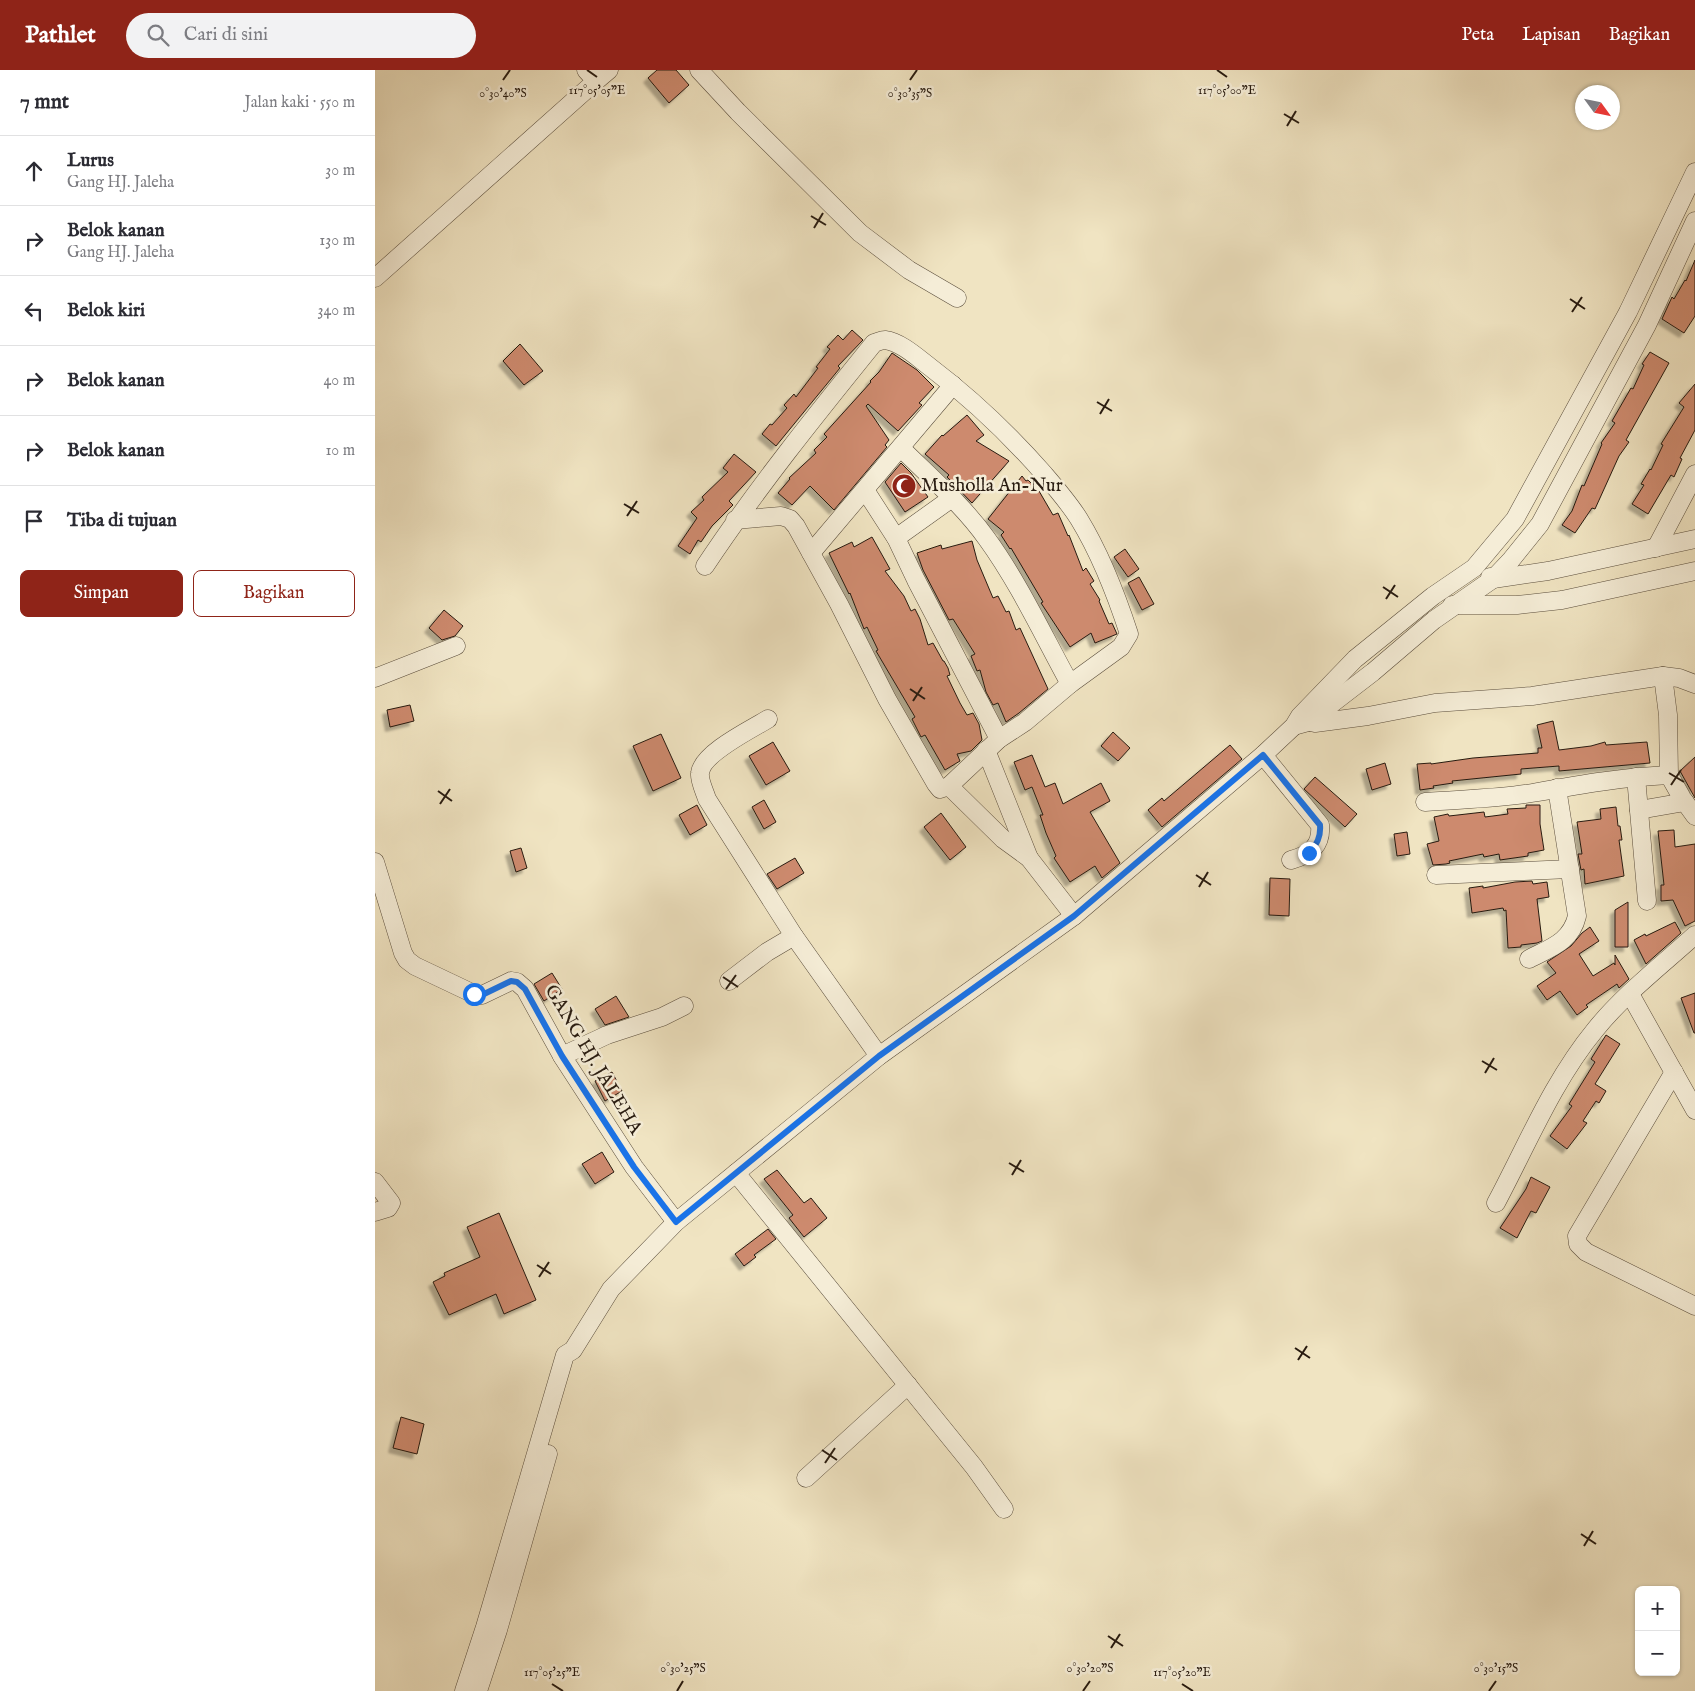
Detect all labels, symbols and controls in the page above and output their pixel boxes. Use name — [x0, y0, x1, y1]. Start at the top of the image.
search box — [126, 13, 476, 58]
text: Pathlet — [25, 20, 96, 51]
icon: search — [144, 21, 172, 49]
text: Cari di sini — [184, 23, 268, 47]
text: Peta — [1462, 24, 1494, 47]
text: Lapisan — [1522, 24, 1581, 47]
text: Bagikan — [1609, 24, 1670, 47]
text: 117°05'05"E — [569, 83, 625, 98]
text: 117°05'00"E — [1198, 83, 1256, 98]
north arrow — [1575, 85, 1620, 130]
text: 0°30'40"S — [479, 86, 527, 101]
text: 0°30'35"S — [888, 86, 932, 101]
text: 7 mnt — [20, 89, 69, 116]
text: Jalan kaki · 550 m — [245, 93, 355, 113]
text: Lurus — [67, 149, 114, 173]
icon: ahead — [20, 157, 48, 185]
text: 30 m — [325, 161, 355, 181]
text: Gang HJ. Jaleha — [67, 173, 174, 193]
text: Belok kanan — [67, 219, 165, 243]
icon: right — [20, 227, 48, 255]
text: 130 m — [319, 231, 355, 251]
text: Gang HJ. Jaleha — [67, 243, 174, 263]
icon: left — [20, 297, 48, 325]
text: Belok kiri — [67, 299, 145, 323]
text: 340 m — [317, 301, 355, 321]
icon: right — [20, 367, 48, 395]
text: Belok kanan — [67, 369, 165, 393]
text: 40 m — [323, 371, 355, 391]
icon: right — [20, 437, 48, 465]
text: Belok kanan — [67, 439, 165, 463]
text: 10 m — [325, 441, 355, 461]
mosque icon: Musholla An-Nur — [891, 473, 917, 499]
place label: Musholla An-Nur — [921, 474, 1063, 498]
icon: arrive — [20, 507, 48, 535]
text: Tiba di tujuan — [67, 509, 177, 533]
button: Simpan — [20, 570, 183, 617]
button: Bagikan — [193, 570, 355, 617]
route end — [1298, 842, 1321, 865]
street label: GANG HJ. JALEHA — [539, 981, 648, 1140]
route start — [463, 983, 486, 1006]
map controls — [1635, 1586, 1680, 1676]
button: + — [1635, 1586, 1680, 1631]
button: − — [1635, 1631, 1680, 1676]
text: 0°30'25"S — [660, 1661, 706, 1676]
text: 0°30'20"S — [1066, 1661, 1114, 1676]
text: 0°30'15"S — [1474, 1661, 1518, 1676]
text: 117°05'25"E — [524, 1665, 580, 1680]
text: 117°05'20"E — [1153, 1665, 1211, 1680]

